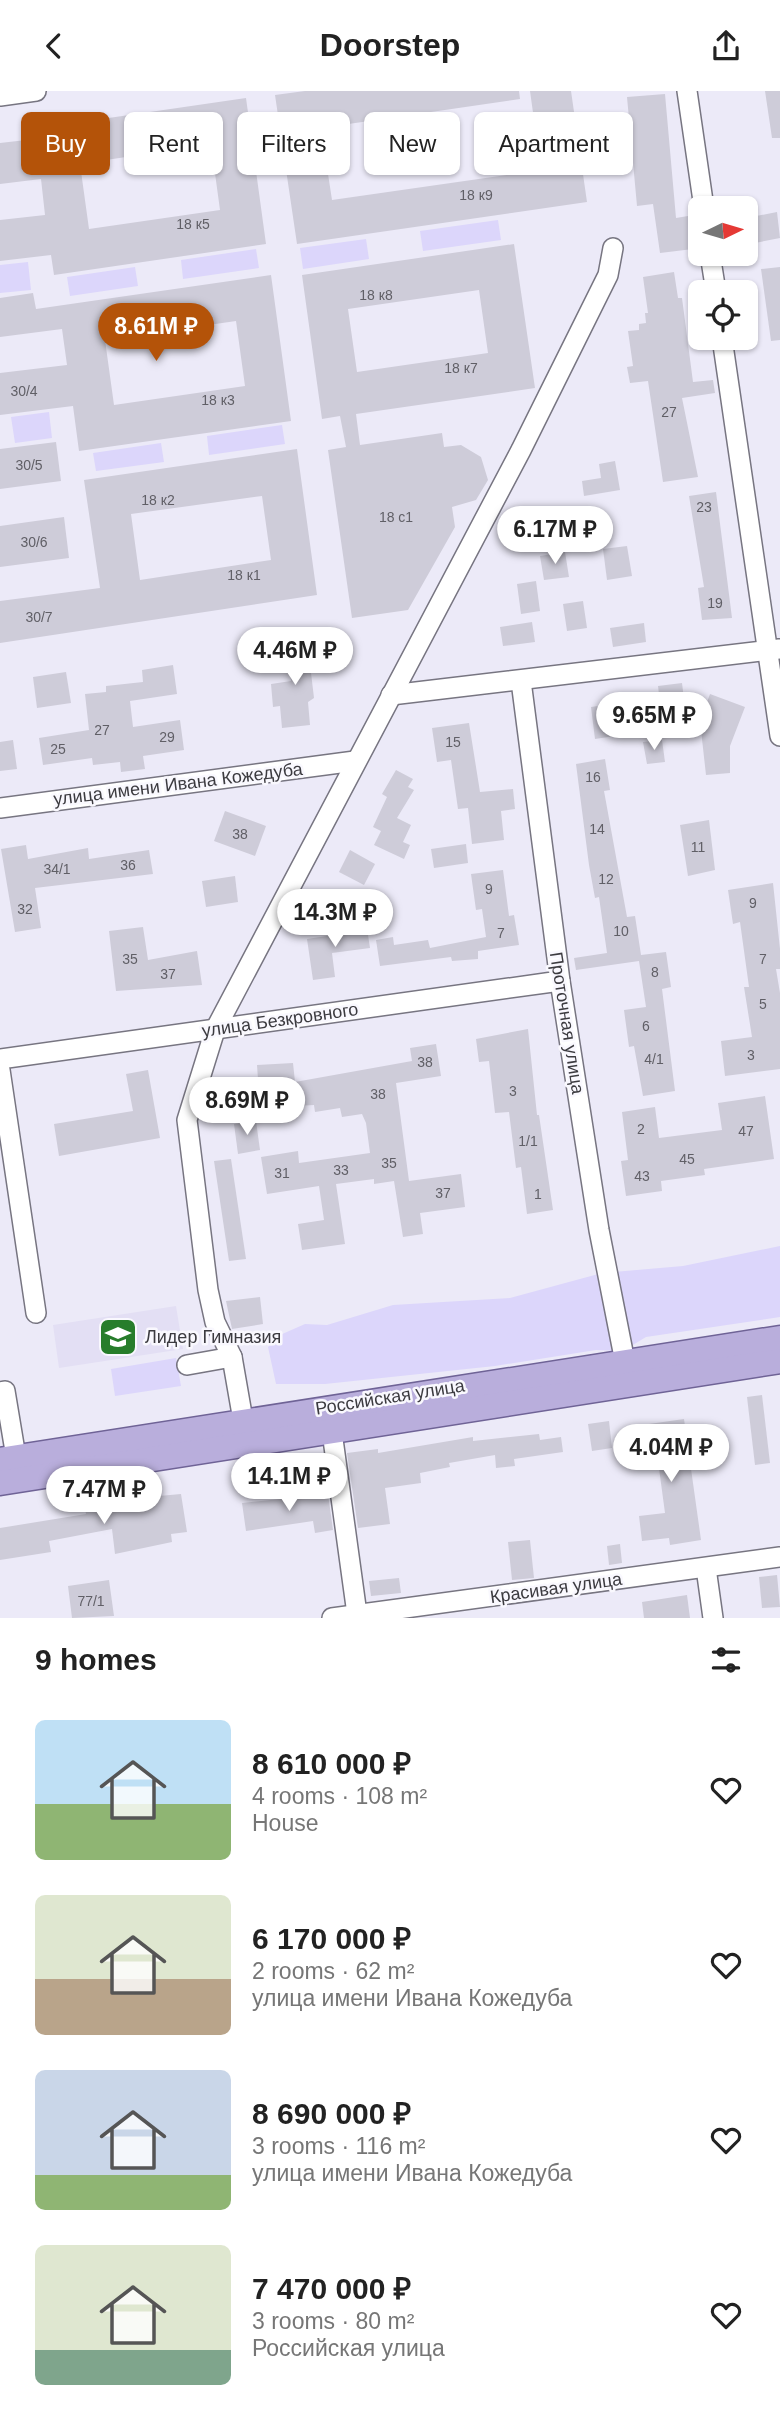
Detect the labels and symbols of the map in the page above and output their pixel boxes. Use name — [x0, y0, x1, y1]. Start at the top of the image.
house number: 18 к9 — [459, 187, 493, 203]
north arrow — [688, 196, 758, 266]
house number: 18 к5 — [176, 216, 210, 232]
house number: 18 к8 — [359, 287, 393, 303]
pin: 8.61M ₽ — [91, 303, 221, 363]
house number: 18 к7 — [444, 360, 478, 376]
house number: 30/4 — [10, 383, 38, 399]
house number: 18 к3 — [201, 392, 235, 408]
house number: 27 — [661, 404, 677, 420]
house number: 30/5 — [15, 457, 43, 473]
house number: 18 к2 — [141, 492, 175, 508]
house number: 23 — [696, 499, 712, 515]
pin: 6.17M ₽ — [490, 507, 620, 566]
house number: 18 с1 — [379, 509, 413, 525]
house number: 30/6 — [20, 534, 48, 550]
house number: 18 к1 — [227, 567, 261, 583]
house number: 19 — [707, 595, 723, 611]
house number: 30/7 — [25, 609, 53, 625]
pin: 4.46M ₽ — [230, 627, 360, 687]
pin: 9.65M ₽ — [589, 693, 719, 752]
house number: 27 — [94, 722, 110, 738]
house number: 29 — [159, 729, 175, 745]
house number: 15 — [445, 734, 461, 750]
house number: 25 — [50, 741, 66, 757]
street label: улица имени Ивана Кожедуба — [52, 759, 305, 809]
house number: 16 — [585, 769, 601, 785]
house number: 14 — [589, 821, 605, 837]
house number: 38 — [232, 826, 248, 842]
house number: 11 — [691, 839, 705, 855]
house number: 36 — [120, 857, 136, 873]
house number: 34/1 — [43, 861, 71, 877]
house number: 12 — [598, 871, 614, 887]
house number: 9 — [485, 881, 493, 897]
pin: 14.3M ₽ — [270, 889, 400, 949]
house number: 9 — [749, 895, 757, 911]
house number: 32 — [17, 901, 33, 917]
house number: 10 — [613, 923, 629, 939]
house number: 7 — [497, 925, 505, 941]
street label: Проточная улица — [546, 950, 588, 1097]
house number: 35 — [122, 951, 138, 967]
house number: 7 — [759, 951, 767, 967]
house number: 8 — [651, 964, 659, 980]
house number: 37 — [160, 966, 176, 982]
house number: 5 — [759, 996, 767, 1012]
street label: улица Безкровного — [200, 999, 360, 1041]
house number: 6 — [642, 1018, 650, 1034]
house number: 3 — [747, 1047, 755, 1063]
house number: 4/1 — [644, 1051, 664, 1067]
house number: 38 — [417, 1054, 433, 1070]
pin: 8.69M ₽ — [182, 1077, 312, 1137]
house number: 3 — [509, 1083, 517, 1099]
house number: 38 — [370, 1086, 386, 1102]
house number: 2 — [637, 1121, 645, 1137]
house number: 47 — [738, 1123, 754, 1139]
house number: 1/1 — [518, 1133, 538, 1149]
house number: 45 — [679, 1151, 695, 1167]
house number: 35 — [381, 1155, 397, 1171]
house number: 33 — [333, 1162, 349, 1178]
house number: 31 — [274, 1165, 290, 1181]
house number: 43 — [634, 1168, 650, 1184]
house number: 37 — [435, 1185, 451, 1201]
house number: 1 — [534, 1186, 542, 1202]
school or university icon: Лидер Гимназия — [97, 1316, 139, 1358]
place label: Лидер Гимназия — [145, 1327, 281, 1347]
street label: Российская улица — [314, 1375, 467, 1419]
pin: 4.04M ₽ — [606, 1425, 736, 1484]
pin: 14.1M ₽ — [224, 1453, 354, 1513]
pin: 7.47M ₽ — [39, 1467, 169, 1526]
street label: Красивая улица — [489, 1569, 624, 1607]
house number: 77/1 — [77, 1593, 105, 1609]

